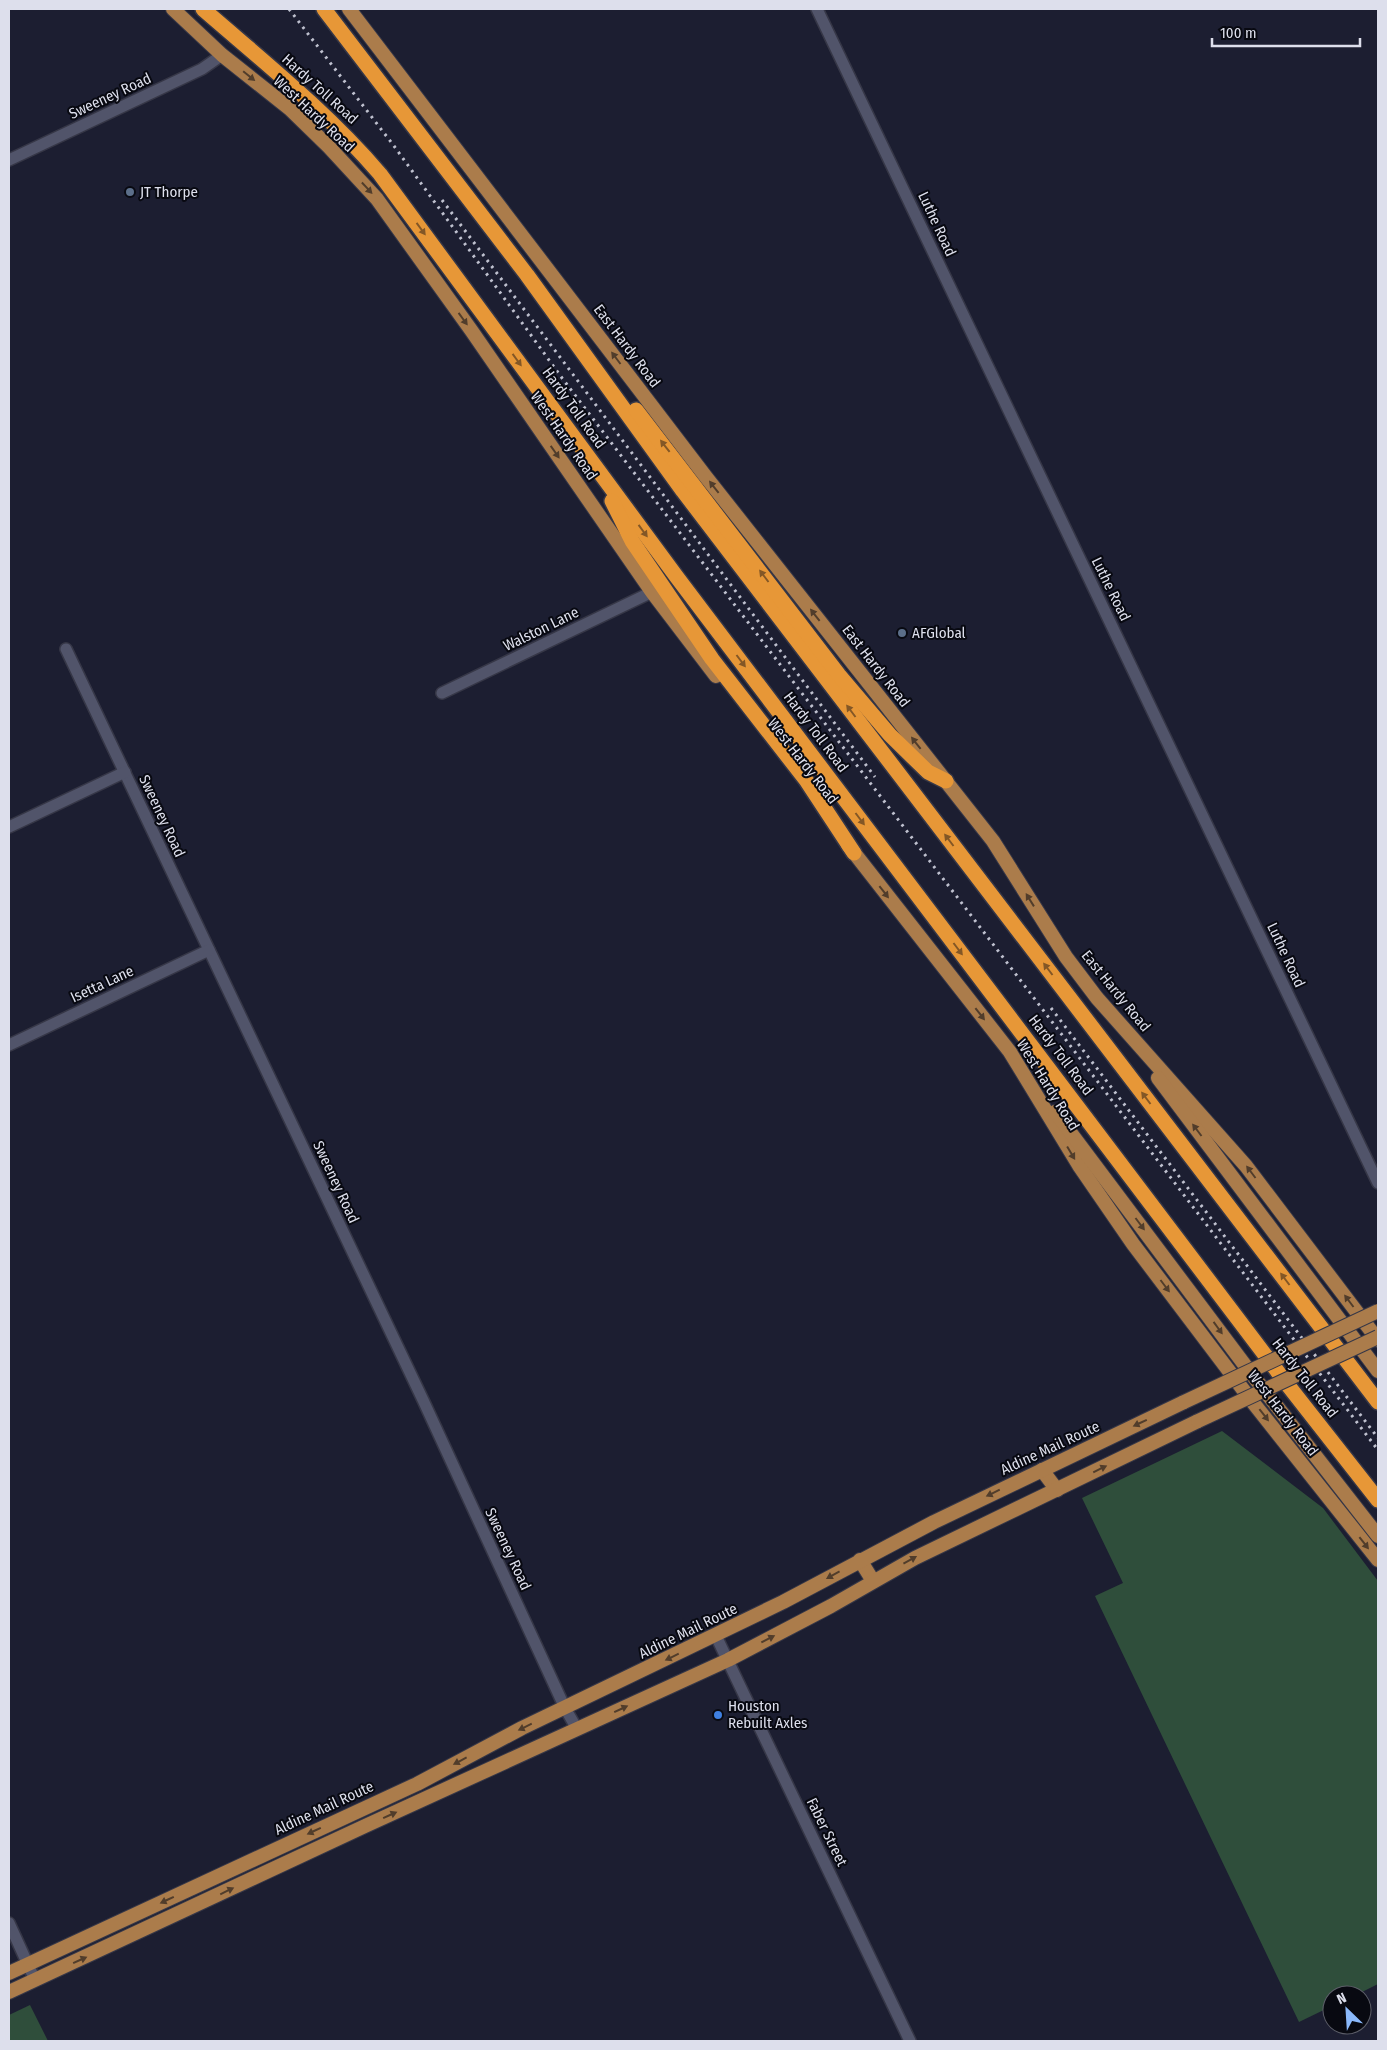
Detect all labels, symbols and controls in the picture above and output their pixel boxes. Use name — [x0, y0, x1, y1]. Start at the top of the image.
scale bar — [1212, 15, 1360, 47]
text: 100 m — [1220, 24, 1257, 42]
street label: Hardy Toll Road — [278, 50, 362, 128]
street label: Sweeney Road — [66, 69, 154, 123]
one-way arrow — [242, 71, 255, 82]
street label: West Hardy Road — [270, 72, 358, 156]
one-way arrow — [361, 181, 373, 193]
place label: JT Thorpe — [140, 183, 198, 201]
marker: JT Thorpe — [124, 186, 136, 198]
street label: Luthe Road — [914, 189, 960, 259]
one-way arrow — [416, 222, 426, 236]
street label: East Hardy Road — [590, 301, 664, 391]
one-way arrow — [457, 312, 468, 325]
one-way arrow — [610, 352, 621, 365]
one-way arrow — [512, 353, 522, 367]
street label: Hardy Toll Road — [538, 364, 610, 452]
street label: West Hardy Road — [527, 388, 601, 484]
one-way arrow — [660, 440, 671, 453]
one-way arrow — [550, 445, 560, 459]
one-way arrow — [709, 481, 720, 494]
one-way arrow — [638, 524, 649, 537]
street label: Luthe Road — [1088, 554, 1134, 624]
one-way arrow — [758, 570, 769, 583]
street label: Walston Lane — [500, 603, 582, 655]
one-way arrow — [810, 608, 820, 622]
street label: East Hardy Road — [838, 621, 914, 711]
place label: AFGlobal — [912, 624, 966, 642]
marker: AFGlobal — [896, 627, 908, 639]
one-way arrow — [736, 654, 746, 668]
street label: Hardy Toll Road — [780, 688, 852, 776]
one-way arrow — [845, 705, 856, 718]
street label: West Hardy Road — [764, 715, 842, 807]
one-way arrow — [910, 736, 921, 749]
street label: Sweeney Road — [135, 772, 189, 860]
one-way arrow — [855, 812, 865, 826]
one-way arrow — [944, 833, 954, 847]
one-way arrow — [879, 885, 890, 898]
one-way arrow — [1026, 893, 1035, 906]
street label: Luthe Road — [1263, 920, 1309, 990]
one-way arrow — [953, 942, 963, 956]
street label: East Hardy Road — [1078, 947, 1154, 1035]
street label: Isetta Lane — [68, 962, 136, 1006]
one-way arrow — [1042, 963, 1053, 976]
one-way arrow — [975, 1007, 985, 1021]
street label: Hardy Toll Road — [1025, 1011, 1097, 1099]
street label: West Hardy Road — [1013, 1036, 1083, 1134]
one-way arrow — [1141, 1092, 1152, 1105]
one-way arrow — [1191, 1124, 1202, 1137]
street label: Sweeney Road — [309, 1138, 363, 1226]
one-way arrow — [1067, 1147, 1076, 1160]
one-way arrow — [1245, 1166, 1256, 1179]
one-way arrow — [1135, 1217, 1145, 1231]
one-way arrow — [1280, 1272, 1290, 1286]
one-way arrow — [1160, 1279, 1170, 1293]
one-way arrow — [1344, 1294, 1354, 1308]
one-way arrow — [1213, 1321, 1223, 1335]
street label: Hardy Toll Road — [1268, 1335, 1342, 1421]
street label: West Hardy Road — [1244, 1367, 1322, 1459]
one-way arrow — [1258, 1408, 1269, 1421]
street label: Aldine Mail Route — [997, 1417, 1103, 1479]
one-way arrow — [1133, 1419, 1147, 1427]
one-way arrow — [1093, 1464, 1108, 1473]
one-way arrow — [986, 1489, 1000, 1497]
street label: Sweeney Road — [481, 1505, 535, 1593]
one-way arrow — [1359, 1536, 1370, 1549]
one-way arrow — [904, 1556, 917, 1565]
one-way arrow — [826, 1571, 840, 1579]
street label: Aldine Mail Route — [636, 1599, 740, 1663]
one-way arrow — [761, 1635, 775, 1643]
one-way arrow — [665, 1653, 679, 1661]
place label: Houston Rebuilt Axles — [728, 1697, 808, 1732]
one-way arrow — [614, 1705, 628, 1713]
marker: Houston Rebuilt Axles — [712, 1709, 724, 1721]
one-way arrow — [518, 1723, 532, 1731]
one-way arrow — [453, 1757, 468, 1765]
street label: Aldine Mail Route — [271, 1777, 377, 1839]
street label: Faber Street — [803, 1795, 851, 1869]
one-way arrow — [383, 1810, 397, 1818]
one-way arrow — [307, 1827, 321, 1835]
one-way arrow — [219, 1887, 234, 1895]
one-way arrow — [160, 1897, 174, 1905]
one-way arrow — [73, 1956, 87, 1964]
north arrow — [1322, 1985, 1372, 2035]
text: N — [1334, 1989, 1349, 2008]

